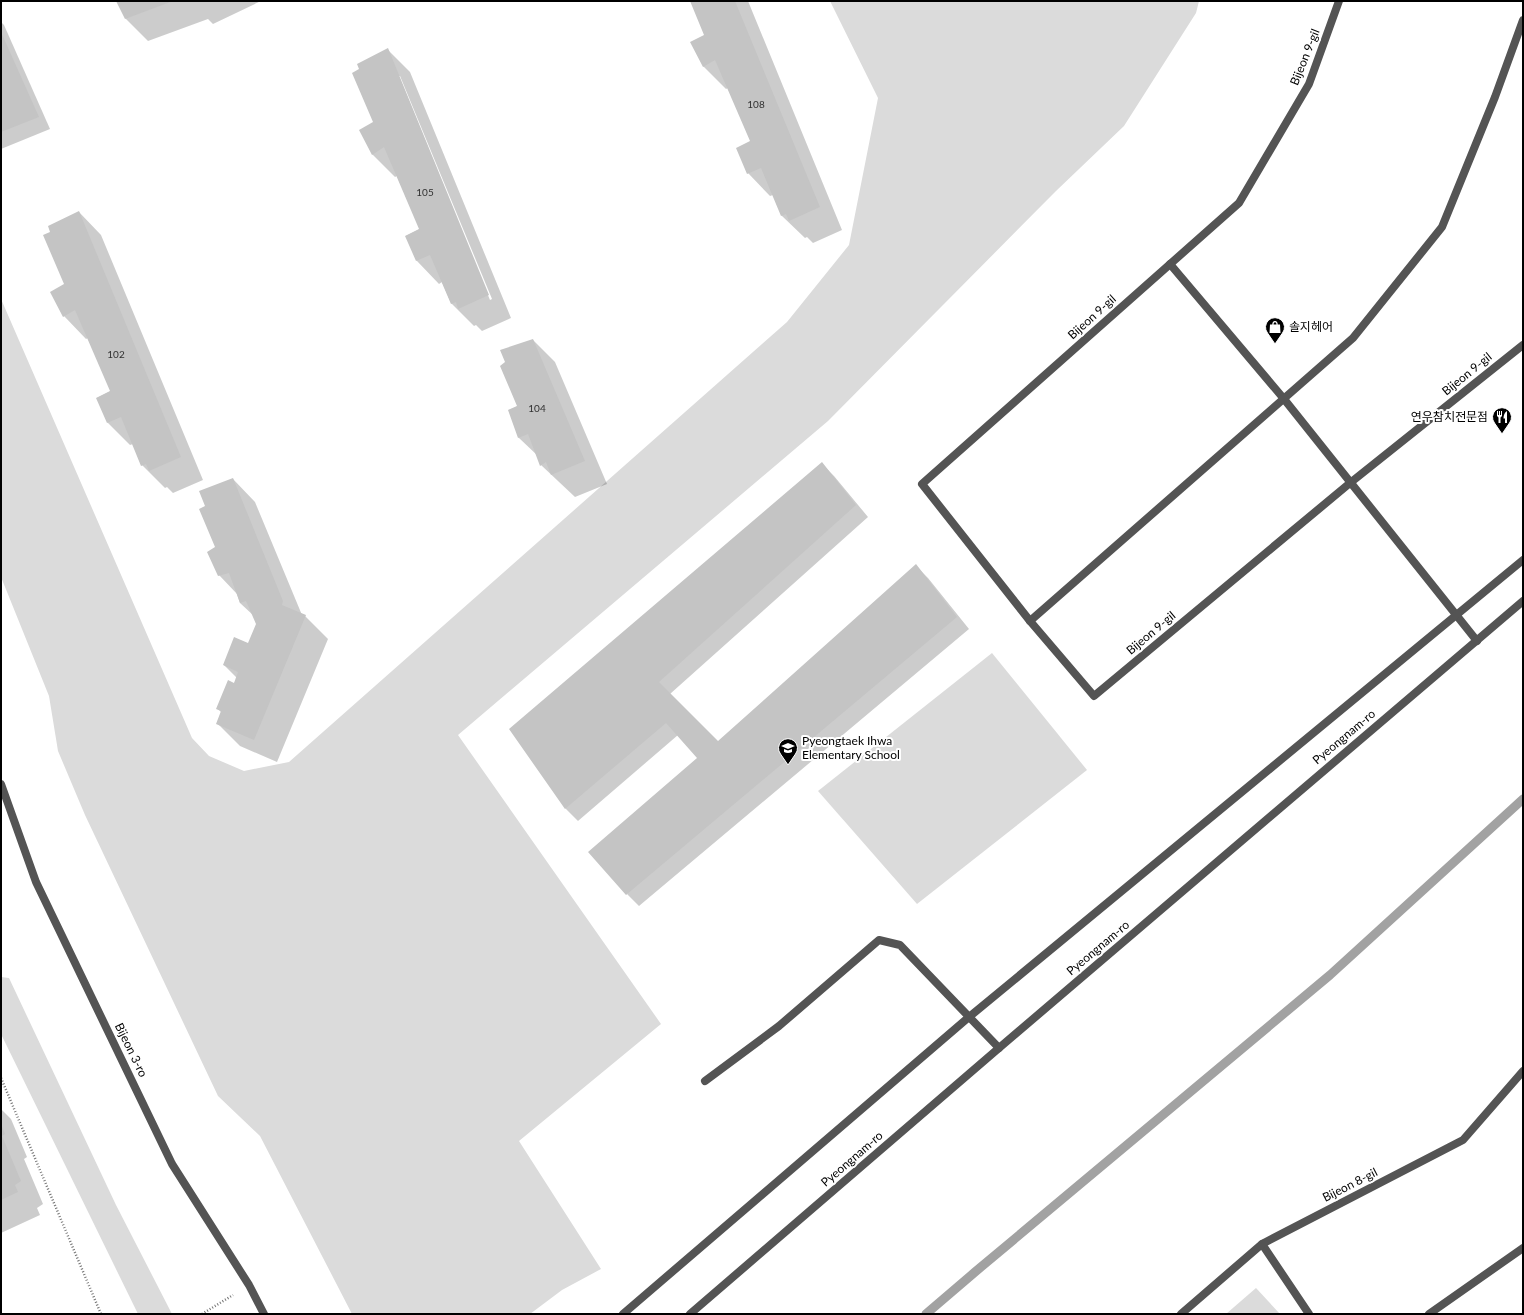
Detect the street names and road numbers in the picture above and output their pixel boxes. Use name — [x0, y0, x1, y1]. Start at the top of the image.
street label: Bijeon 9-gil — [1286, 26, 1323, 87]
street label: Bijeon 9-gil — [1064, 291, 1119, 342]
street label: Bijeon 9-gil — [1439, 349, 1495, 398]
street label: Bijeon 9-gil — [1123, 608, 1178, 658]
street label: Pyeongnam-ro — [1309, 706, 1378, 767]
street label: Pyeongnam-ro — [1063, 917, 1132, 978]
street label: Bijeon 3-ro — [112, 1020, 151, 1080]
street label: Pyeongnam-ro — [818, 1128, 886, 1190]
street label: Bijeon 8-gil — [1320, 1164, 1380, 1205]

